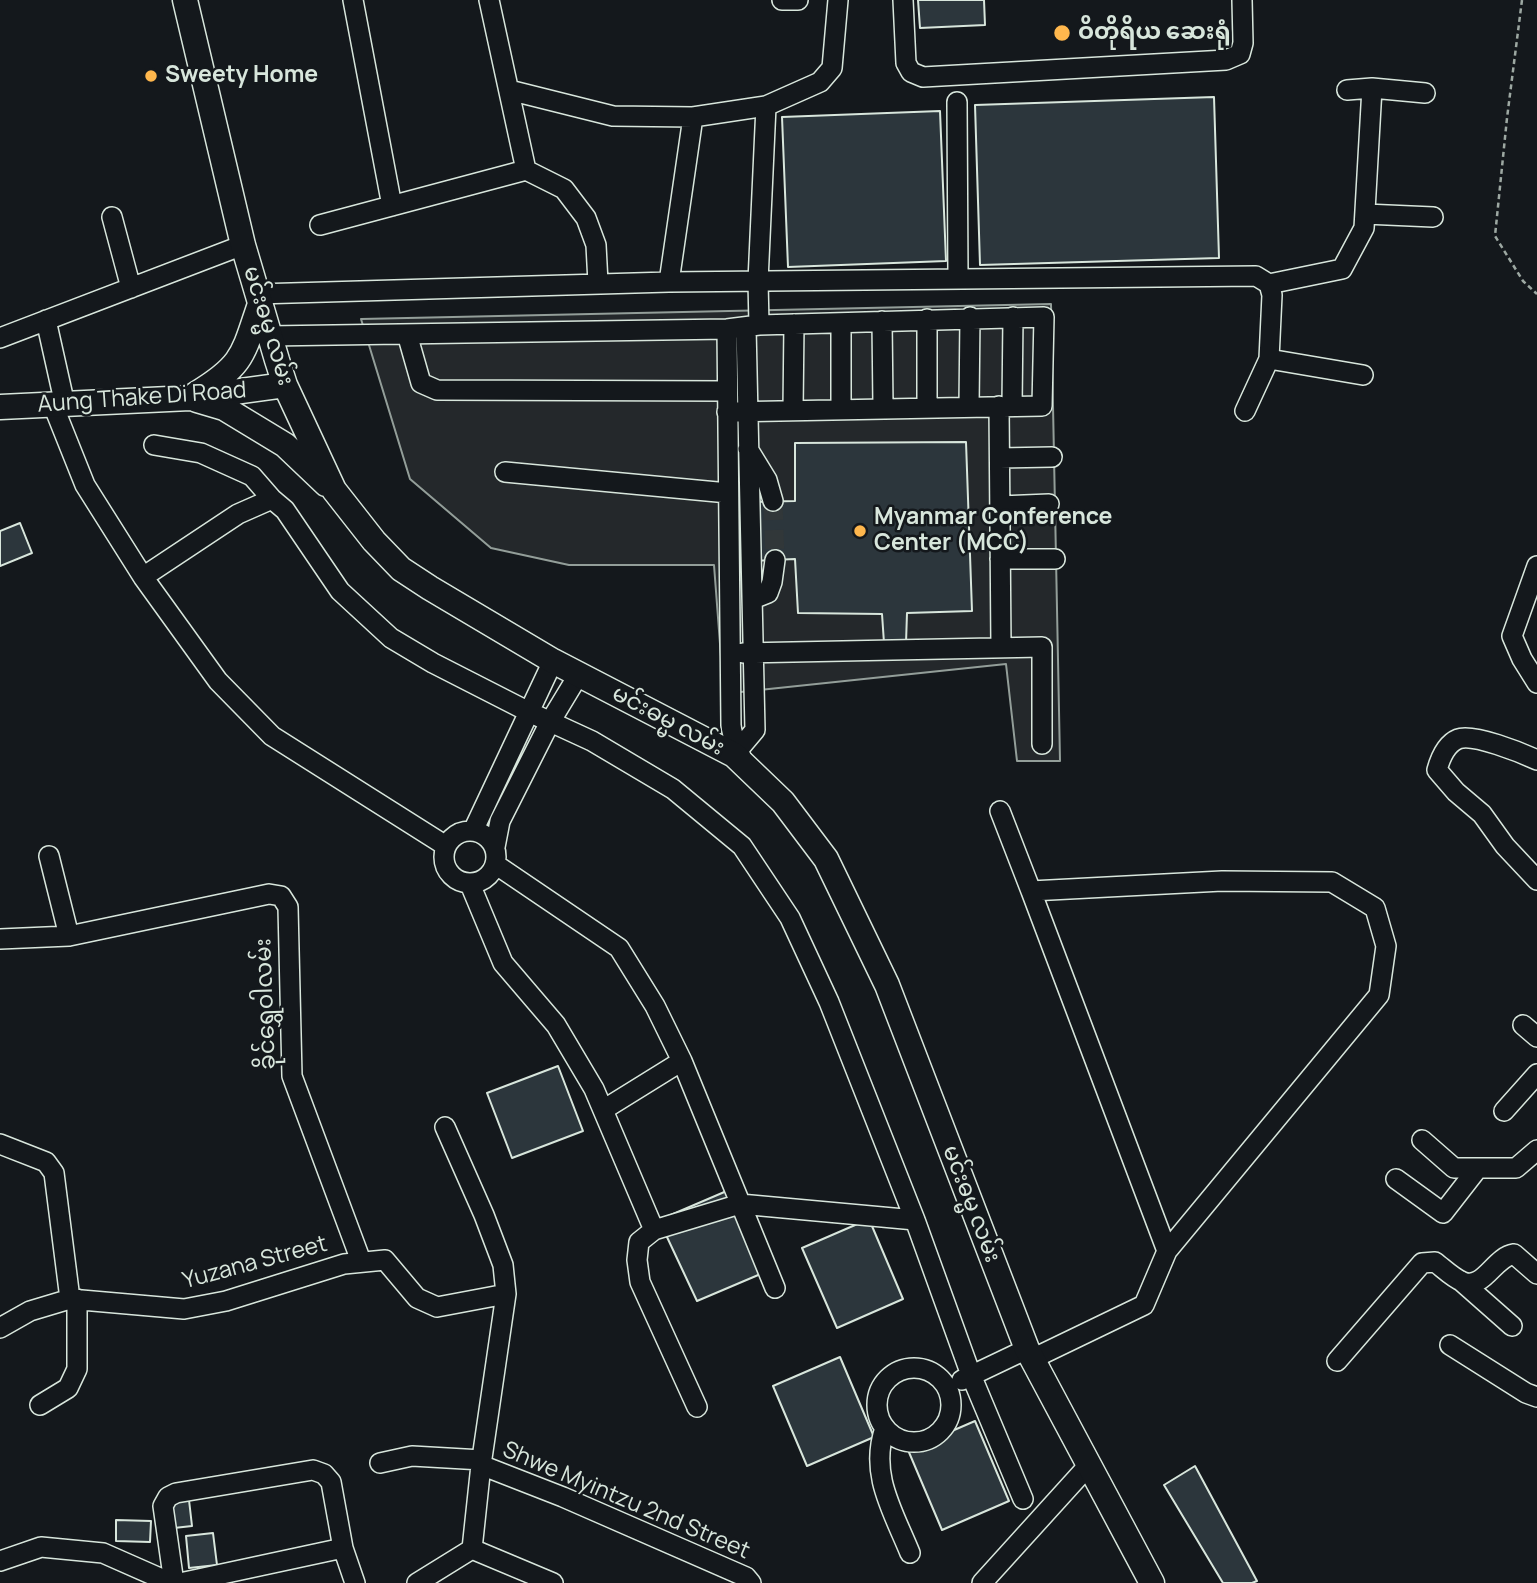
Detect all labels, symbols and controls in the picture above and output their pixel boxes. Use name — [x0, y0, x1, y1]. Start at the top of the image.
place label: ဝိတိုရိယ ဆေးရုံ — [1078, 19, 1231, 47]
marker: ဝိတိုရိယ ဆေးရုံ — [1052, 23, 1072, 43]
place label: Sweety Home — [165, 62, 318, 90]
marker: Sweety Home — [143, 68, 159, 84]
street label: မင်းဓမ္မ လမ်း — [237, 263, 299, 389]
street label: Aung Thake Di Road — [37, 377, 247, 419]
place label: Myanmar Conference Center (MCC) — [874, 504, 1112, 558]
marker: Myanmar Conference Center (MCC) — [852, 523, 868, 539]
street label: မင်းဓမ္မ လမ်း — [607, 680, 729, 762]
street label: ခိုင်ရွှေဝါလမ်း — [250, 938, 282, 1070]
street label: မင်းဓမ္မ လမ်း — [936, 1141, 1006, 1267]
street label: Yuzana Street — [180, 1230, 330, 1296]
street label: Shwe Myintzu 2nd Street — [498, 1436, 754, 1566]

